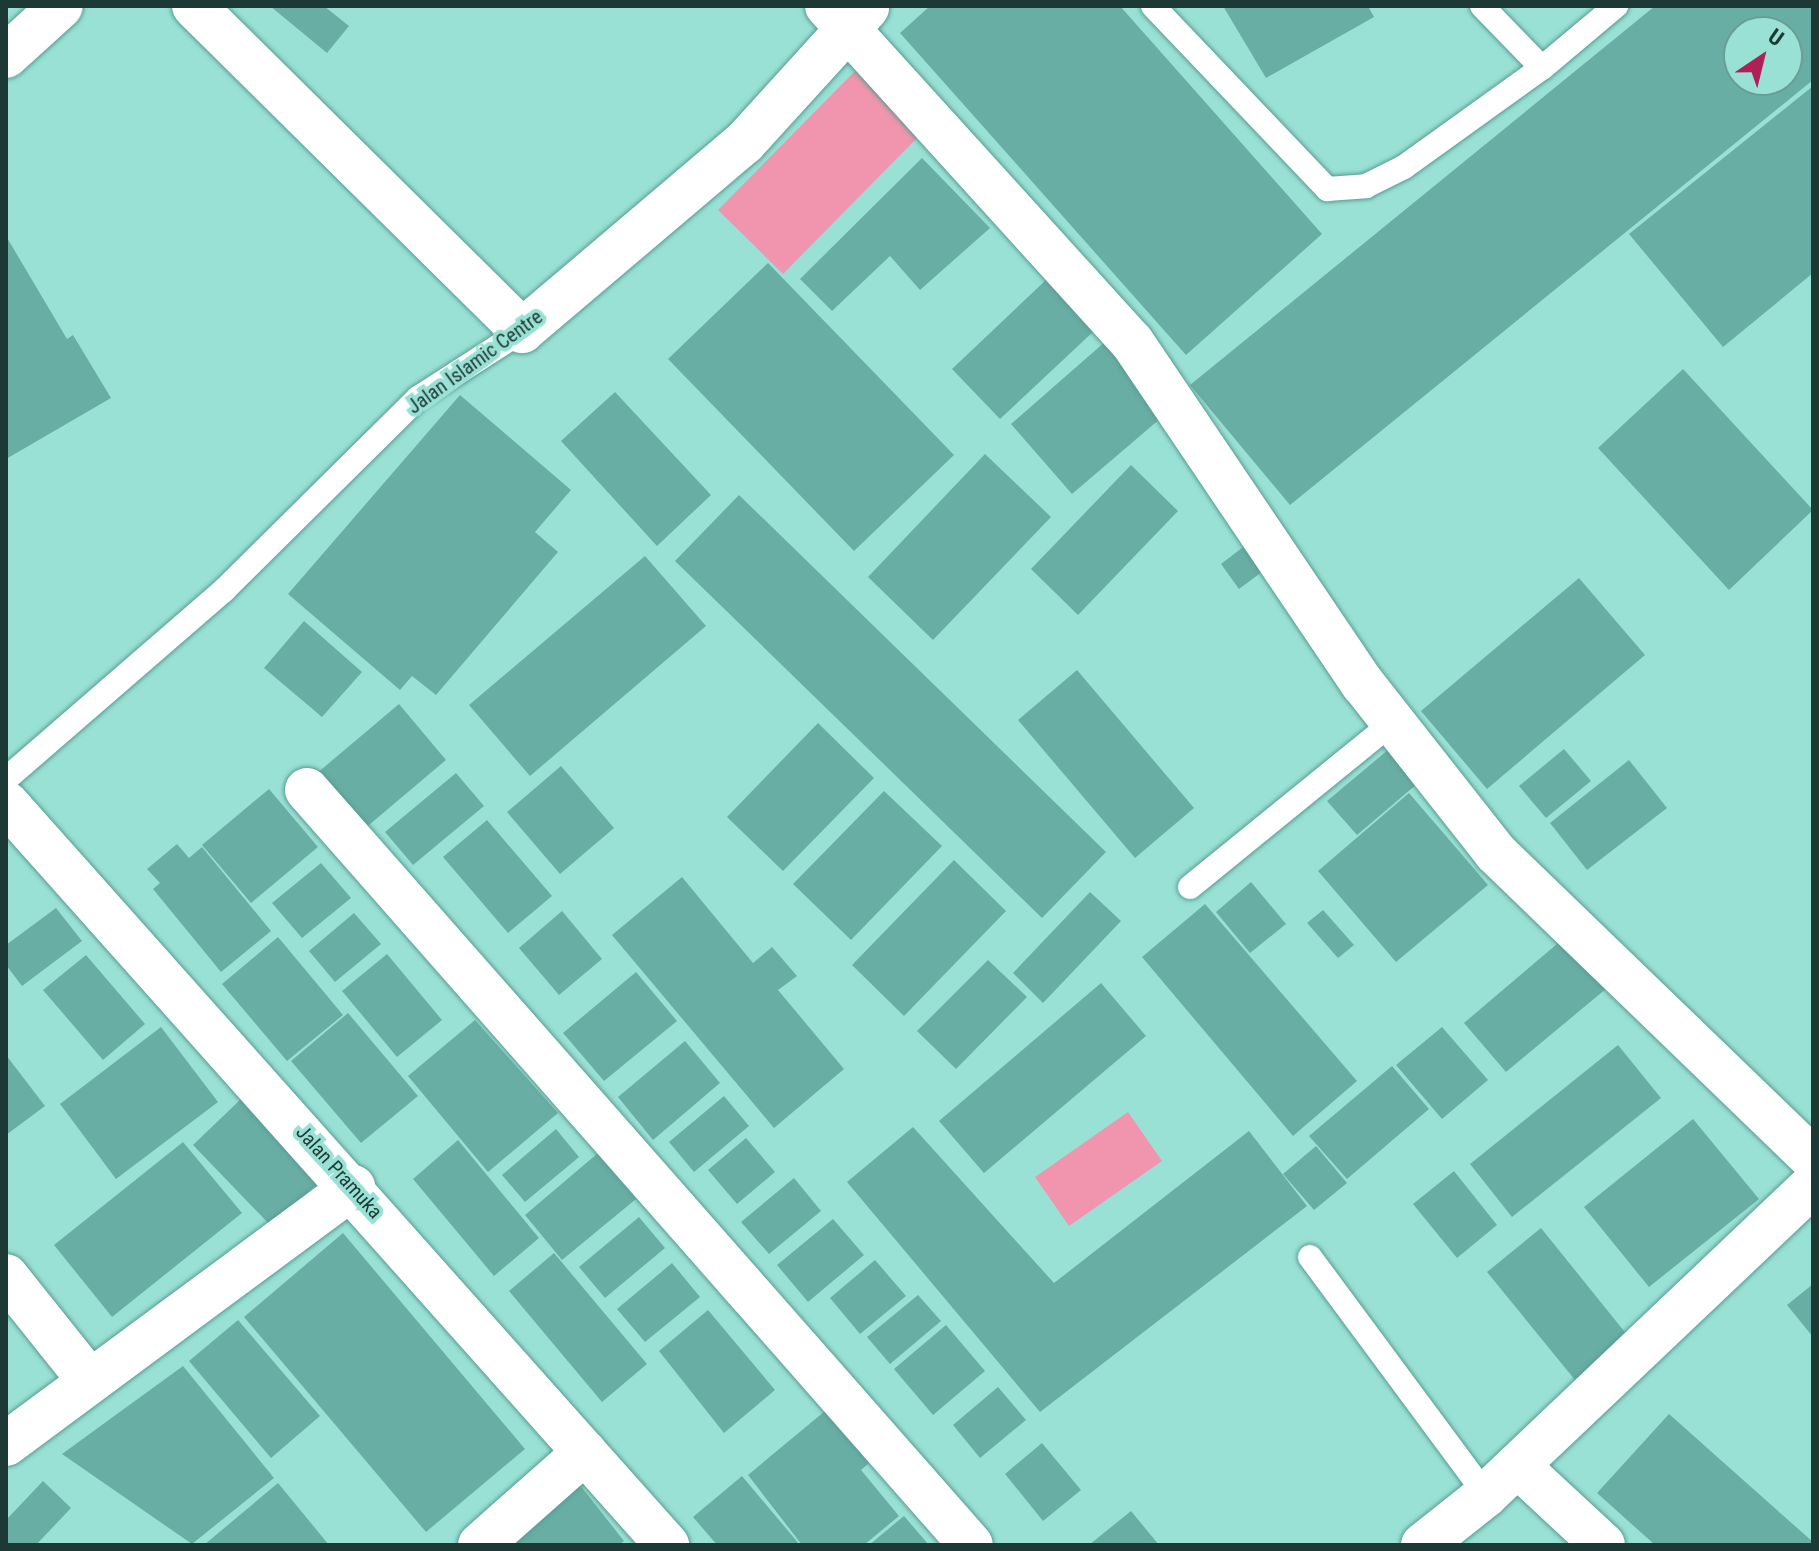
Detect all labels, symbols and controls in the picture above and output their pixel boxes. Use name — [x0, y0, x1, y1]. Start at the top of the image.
north arrow — [1723, 16, 1803, 96]
text: U — [1764, 24, 1788, 51]
street label: Jalan Islamic Centre — [403, 305, 547, 419]
street label: Jalan Pramuka — [291, 1120, 387, 1224]

